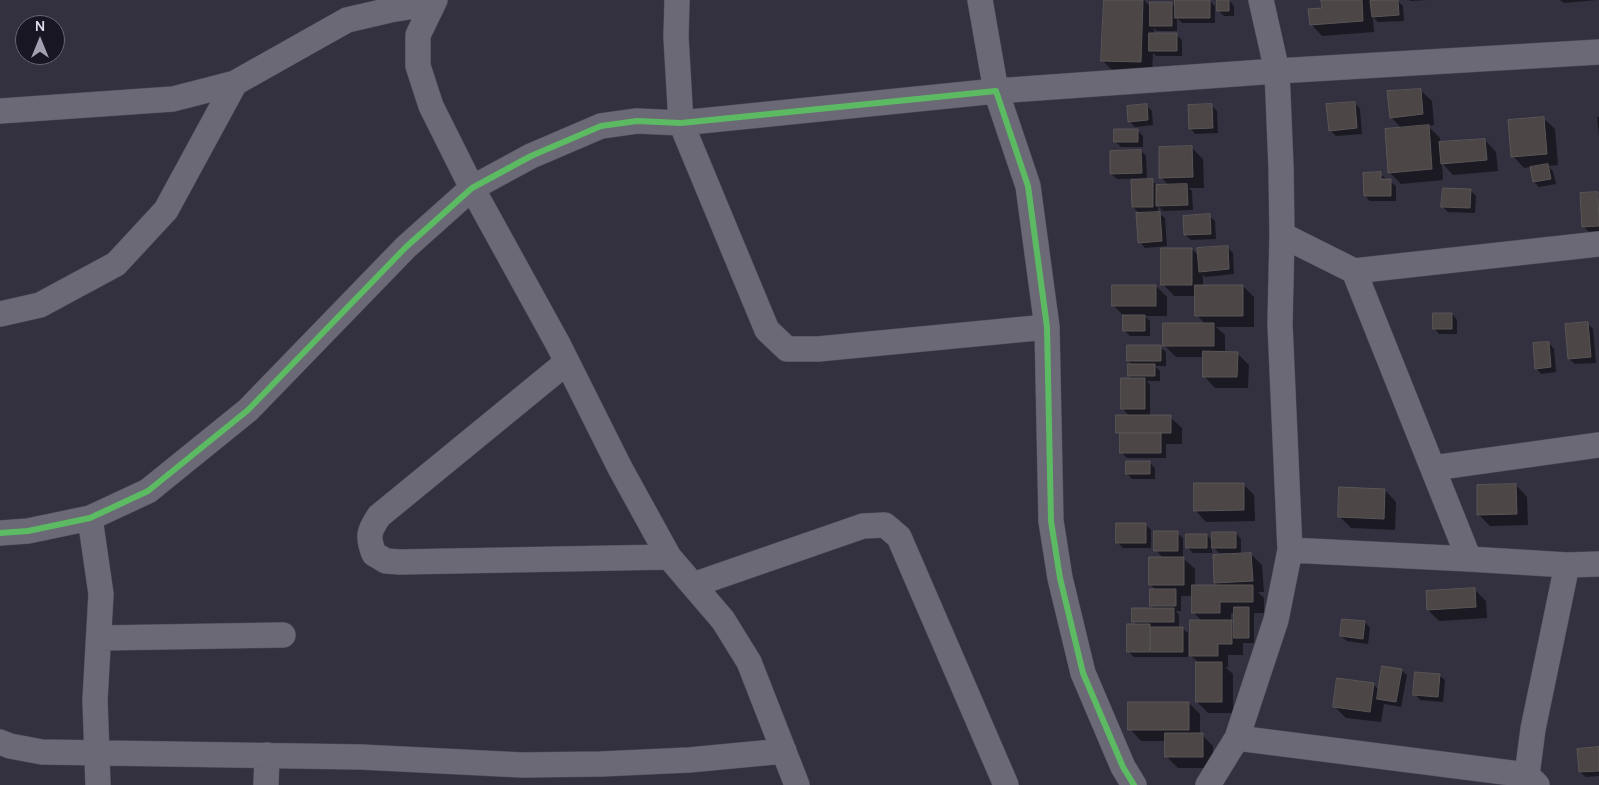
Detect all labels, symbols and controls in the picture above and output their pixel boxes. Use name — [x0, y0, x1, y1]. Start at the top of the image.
north arrow — [15, 15, 65, 65]
text: N — [35, 16, 45, 35]

